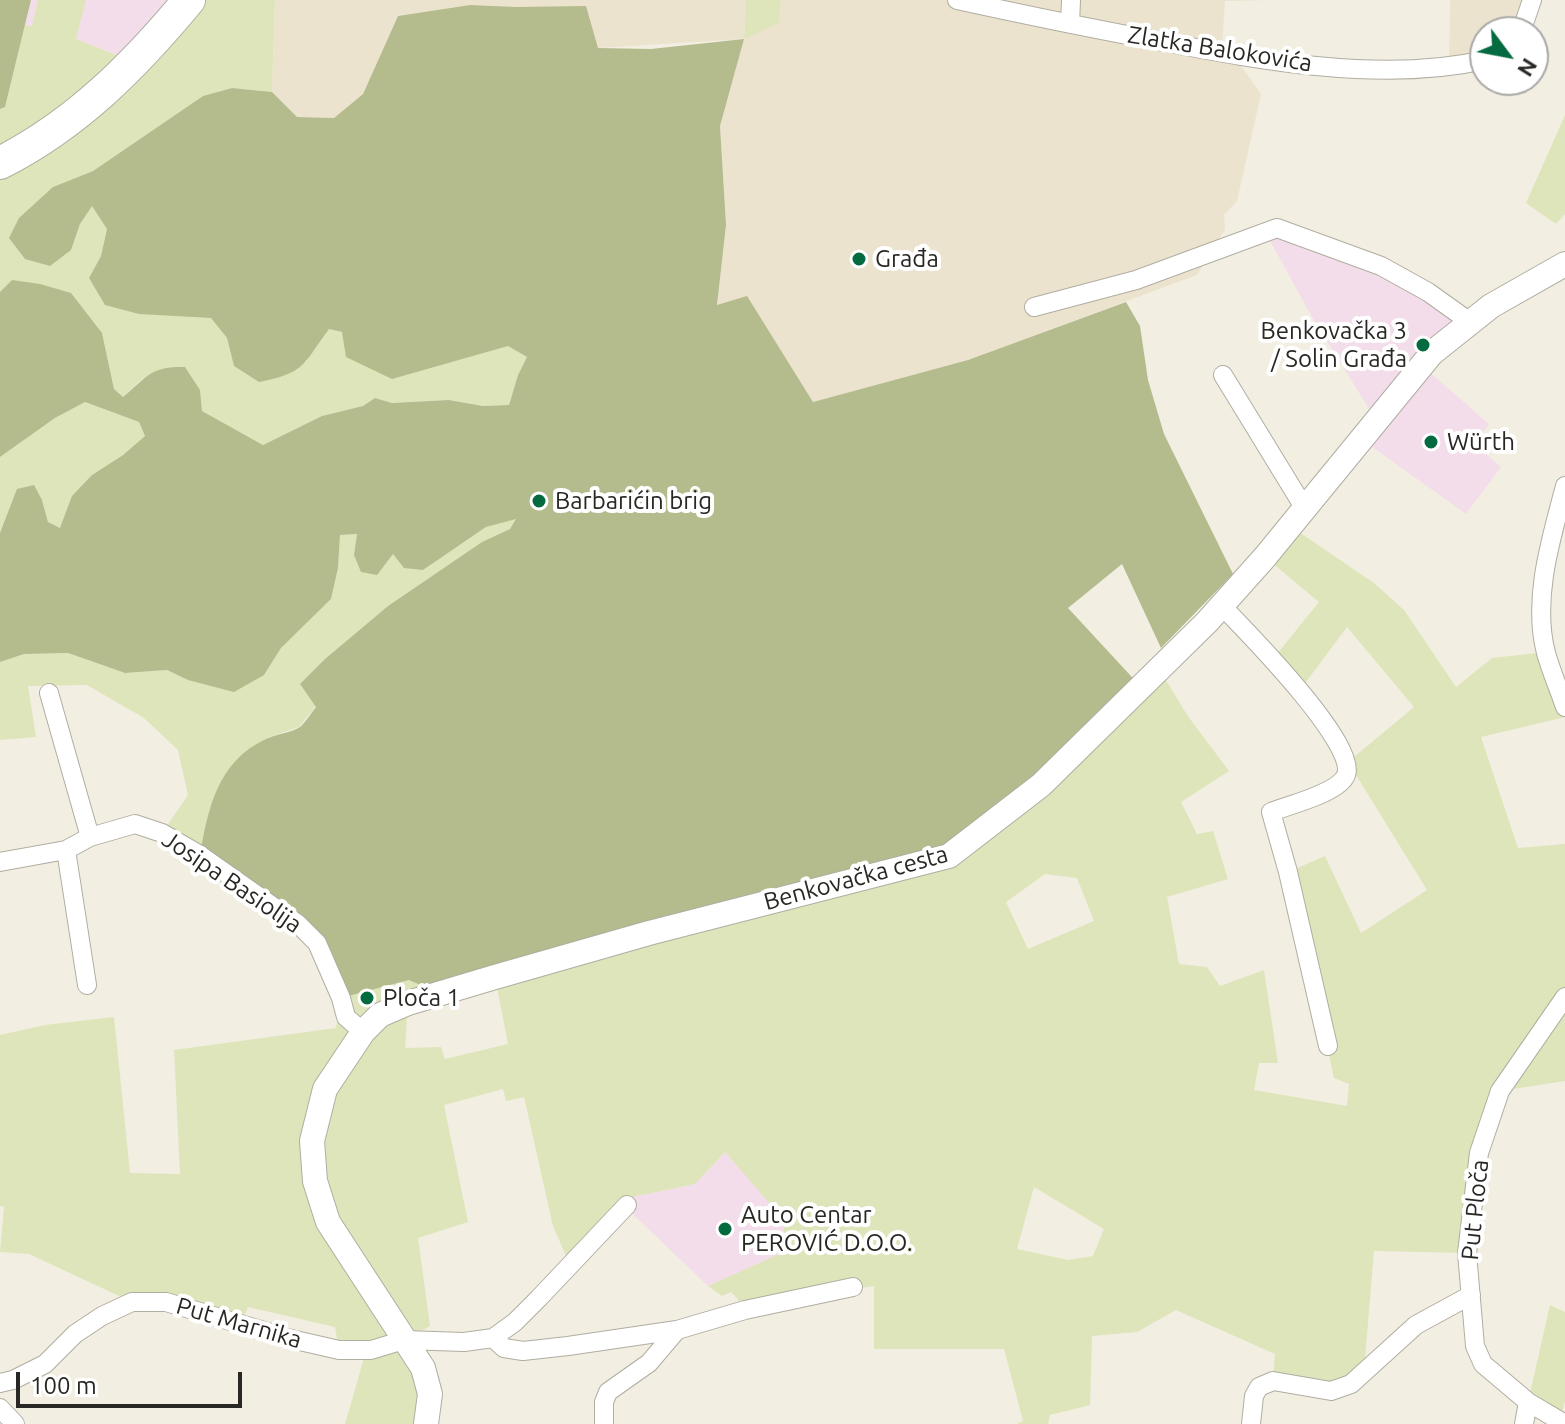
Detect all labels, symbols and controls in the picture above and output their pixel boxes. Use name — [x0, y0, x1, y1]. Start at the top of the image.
north arrow — [1469, 16, 1549, 96]
street label: Zlatka Balokovića — [1126, 20, 1314, 78]
text: N — [1513, 54, 1543, 82]
place label: Građa — [875, 245, 939, 273]
marker: Građa — [850, 250, 868, 268]
place label: Benkovačka 3 / Solin Građa — [1261, 317, 1407, 373]
marker: Benkovačka 3 / Solin Građa — [1414, 336, 1432, 354]
place label: Würth — [1447, 428, 1515, 456]
marker: Würth — [1422, 433, 1440, 451]
place label: Barbarićin brig — [555, 487, 712, 515]
marker: Barbarićin brig — [530, 492, 548, 510]
street label: Josipa Basiolija — [157, 825, 307, 939]
street label: Benkovačka cesta — [761, 840, 951, 916]
place label: Ploča 1 — [383, 984, 460, 1012]
marker: Ploča 1 — [358, 989, 376, 1007]
street label: Put Ploča — [1455, 1158, 1495, 1262]
place label: Auto Centar PEROVIĆ D.O.O. — [741, 1201, 913, 1257]
marker: Auto Centar PEROVIĆ D.O.O. — [716, 1220, 734, 1238]
street label: Put Marnika — [173, 1291, 305, 1355]
scale bar — [20, 1356, 246, 1406]
text: 100 m — [30, 1372, 97, 1399]

